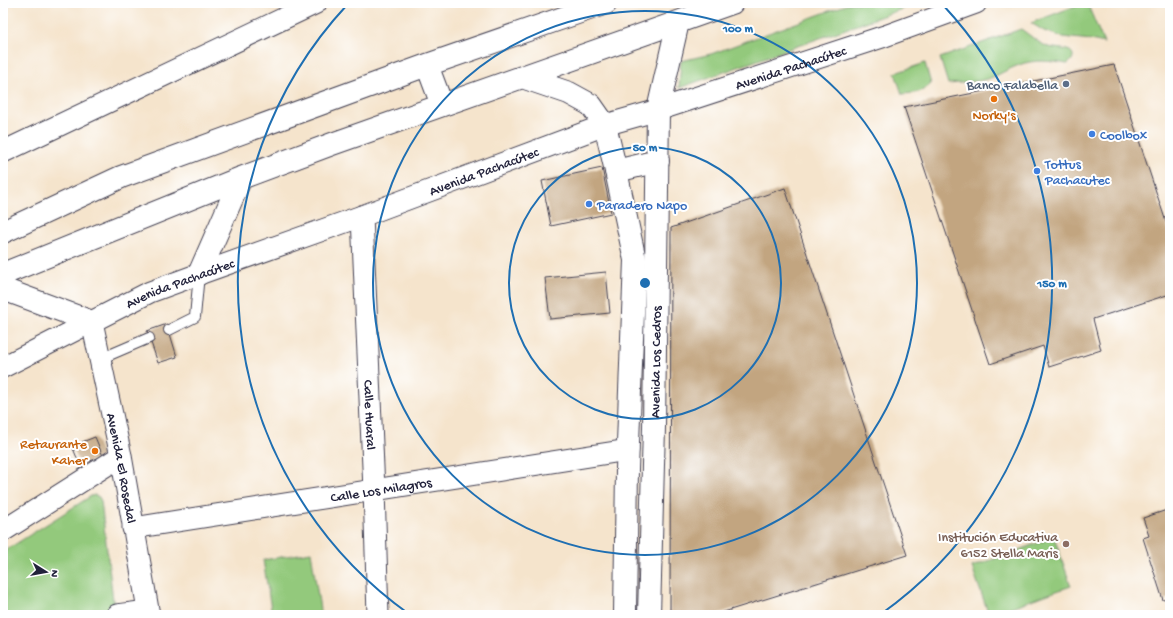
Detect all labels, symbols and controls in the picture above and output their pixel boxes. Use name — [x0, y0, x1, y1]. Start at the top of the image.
text: 100 m — [722, 23, 753, 37]
street label: Avenida Pachacútec — [734, 43, 850, 95]
place label: Banco Falabella — [966, 78, 1059, 95]
marker: Banco Falabella — [1061, 79, 1071, 89]
marker: Norky's — [989, 94, 999, 104]
place label: Norky's — [972, 108, 1016, 125]
place label: Coolbox — [1100, 128, 1148, 145]
marker: Coolbox — [1087, 129, 1097, 139]
text: 50 m — [633, 142, 658, 156]
street label: Avenida Pachacútec — [427, 144, 543, 201]
place label: Tottus Pachacutec — [1044, 157, 1111, 190]
marker: Tottus Pachacutec — [1032, 166, 1042, 176]
place label: Paradero Napo — [596, 198, 687, 215]
marker: Paradero Napo — [584, 199, 594, 209]
street label: Avenida Pachacútec — [123, 256, 238, 314]
centre of rings — [638, 276, 652, 290]
text: 150 m — [1036, 278, 1067, 292]
street label: Avenida Los Cedros — [648, 305, 667, 418]
street label: Calle Huaral — [358, 379, 378, 450]
street label: Avenida El Rosedal — [101, 412, 139, 525]
place label: Retaurante Kaher — [20, 437, 88, 470]
marker: Retaurante Kaher — [90, 446, 100, 456]
street label: Calle Los Milagros — [330, 475, 434, 508]
place label: Institución Educativa 6152 Stella Maris — [938, 530, 1059, 563]
marker: Institución Educativa 6152 Stella Maris — [1061, 539, 1071, 549]
north arrow — [26, 552, 66, 592]
text: N — [47, 569, 60, 578]

